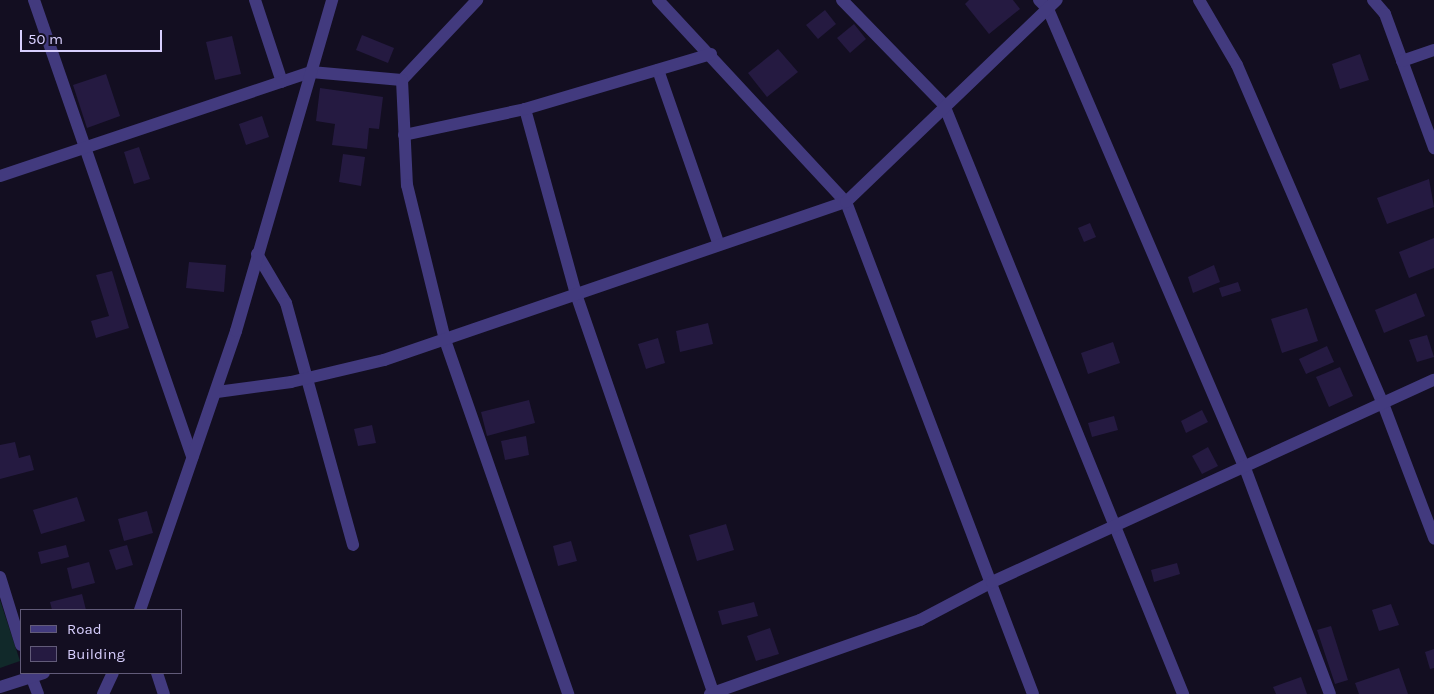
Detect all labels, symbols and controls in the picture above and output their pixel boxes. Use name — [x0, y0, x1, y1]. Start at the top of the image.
scale bar — [22, 20, 165, 52]
text: 50 m — [28, 30, 63, 48]
legend — [20, 609, 182, 674]
text: Road — [67, 620, 102, 638]
text: Building — [67, 645, 125, 663]

